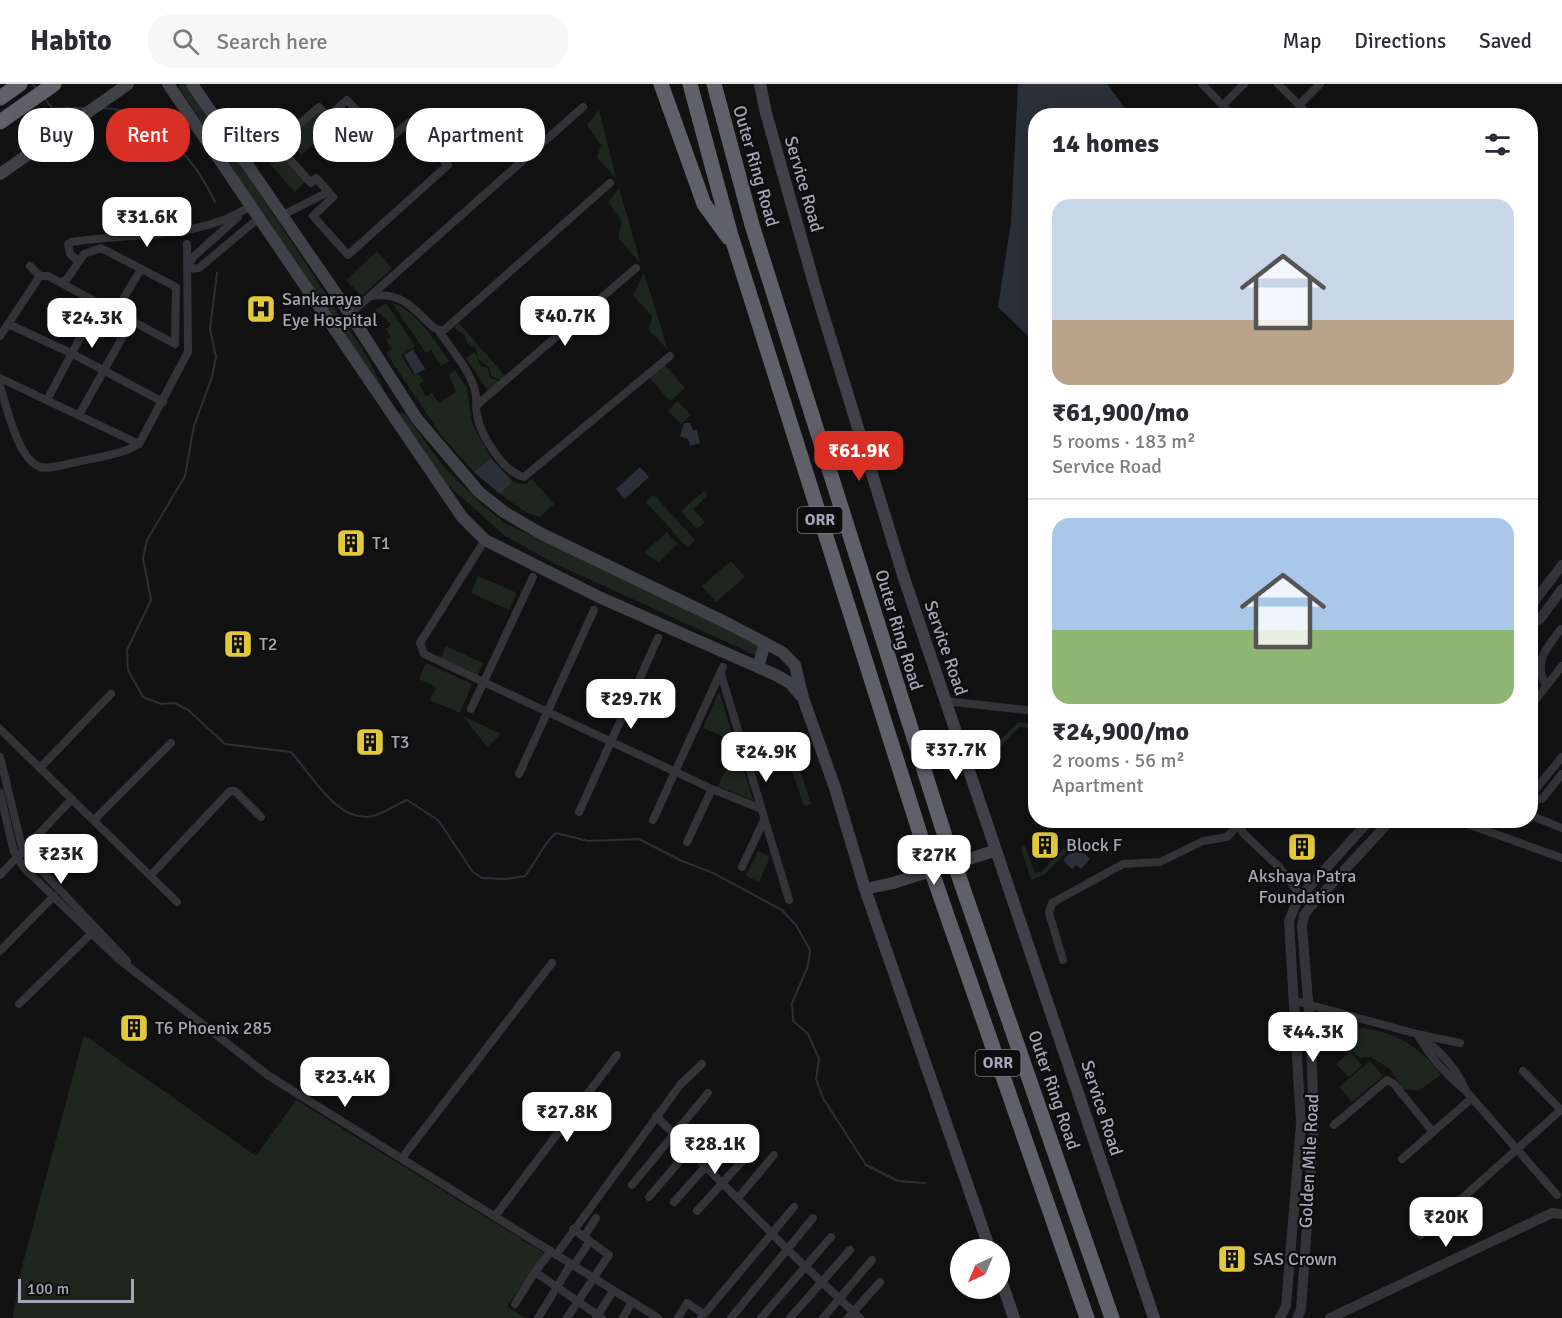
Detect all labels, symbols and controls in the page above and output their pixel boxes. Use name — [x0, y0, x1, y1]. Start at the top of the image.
search box — [148, 14, 568, 68]
text: Habito — [30, 24, 112, 58]
icon: search — [169, 25, 202, 58]
text: Search here — [217, 28, 328, 55]
text: Map — [1283, 28, 1321, 54]
text: Directions — [1354, 28, 1446, 54]
text: Saved — [1479, 28, 1532, 54]
street label: Outer Ring Road — [728, 103, 784, 229]
chip: Buy — [18, 108, 94, 162]
chip: Rent — [106, 108, 190, 162]
chip: Filters — [202, 108, 301, 162]
chip: New — [313, 108, 394, 162]
chip: Apartment — [406, 108, 545, 162]
text: 14 homes — [1052, 128, 1159, 160]
icon: filters — [1481, 128, 1514, 161]
street label: Service Road — [780, 133, 828, 235]
pin: ₹31.6K — [98, 197, 196, 248]
text: ₹31.6K — [116, 204, 178, 229]
icon: home — [1229, 238, 1337, 346]
place label: Sankaraya Eye Hospital — [282, 288, 378, 331]
hospital icon: Sankaraya Eye Hospital — [245, 293, 277, 325]
pin: ₹40.7K — [516, 296, 614, 347]
pin: ₹24.3K — [43, 298, 141, 349]
text: ₹40.7K — [534, 303, 596, 328]
text: ₹24.3K — [61, 305, 123, 330]
text: ₹61,900/mo — [1052, 397, 1189, 429]
text: 5 rooms · 183 m² — [1052, 429, 1196, 454]
pin: ₹61.9K — [810, 431, 908, 482]
text: ₹61.9K — [828, 438, 890, 463]
text: Service Road — [1052, 454, 1162, 479]
road number: ORR — [798, 507, 842, 533]
building icon: T1 — [335, 527, 367, 559]
place label: T1 — [372, 532, 391, 554]
icon: home — [1229, 557, 1337, 665]
street label: Outer Ring Road — [870, 567, 928, 693]
street label: Service Road — [920, 598, 972, 698]
building icon: T2 — [222, 628, 254, 660]
place label: T2 — [259, 633, 278, 655]
pin: ₹29.7K — [582, 679, 680, 730]
text: ₹29.7K — [600, 686, 662, 711]
text: ₹24,900/mo — [1052, 716, 1189, 748]
building icon: T3 — [354, 726, 386, 758]
pin: ₹37.7K — [907, 730, 1005, 781]
place label: T3 — [391, 731, 410, 753]
pin: ₹24.9K — [717, 732, 815, 783]
text: ₹37.7K — [925, 737, 987, 762]
text: ₹24.9K — [735, 739, 797, 764]
text: 2 rooms · 56 m² — [1052, 748, 1185, 773]
text: Apartment — [1052, 773, 1144, 798]
building icon: Block F — [1029, 829, 1061, 861]
building icon: Akshaya Patra Foundation — [1286, 831, 1318, 863]
pin: ₹23K — [25, 834, 97, 885]
place label: Block F — [1066, 834, 1122, 856]
pin: ₹27K — [898, 835, 970, 886]
text: ₹23K — [39, 841, 83, 866]
text: ₹27K — [912, 842, 956, 867]
place label: Akshaya Patra Foundation — [1248, 865, 1356, 908]
building icon: T6 Phoenix 285 — [118, 1012, 150, 1044]
pin: ₹44.3K — [1264, 1012, 1362, 1063]
place label: T6 Phoenix 285 — [155, 1017, 272, 1039]
text: ₹44.3K — [1282, 1019, 1344, 1044]
street label: Outer Ring Road — [1023, 1027, 1085, 1153]
road number: ORR — [976, 1050, 1020, 1076]
pin: ₹23.4K — [296, 1057, 394, 1108]
street label: Service Road — [1076, 1058, 1128, 1158]
text: ₹23.4K — [314, 1064, 376, 1089]
pin: ₹27.8K — [518, 1092, 616, 1143]
street label: Golden Mile Road — [1294, 1093, 1324, 1229]
text: ₹27.8K — [536, 1099, 598, 1124]
pin: ₹28.1K — [666, 1124, 764, 1175]
text: ₹28.1K — [684, 1131, 746, 1156]
pin: ₹20K — [1410, 1197, 1482, 1248]
text: ₹20K — [1424, 1204, 1468, 1229]
north arrow — [950, 1239, 1010, 1299]
map controls — [950, 1239, 1010, 1299]
building icon: SAS Crown — [1216, 1243, 1248, 1275]
place label: SAS Crown — [1253, 1248, 1337, 1270]
scale bar — [18, 1276, 134, 1304]
text: 100 m — [27, 1279, 69, 1299]

